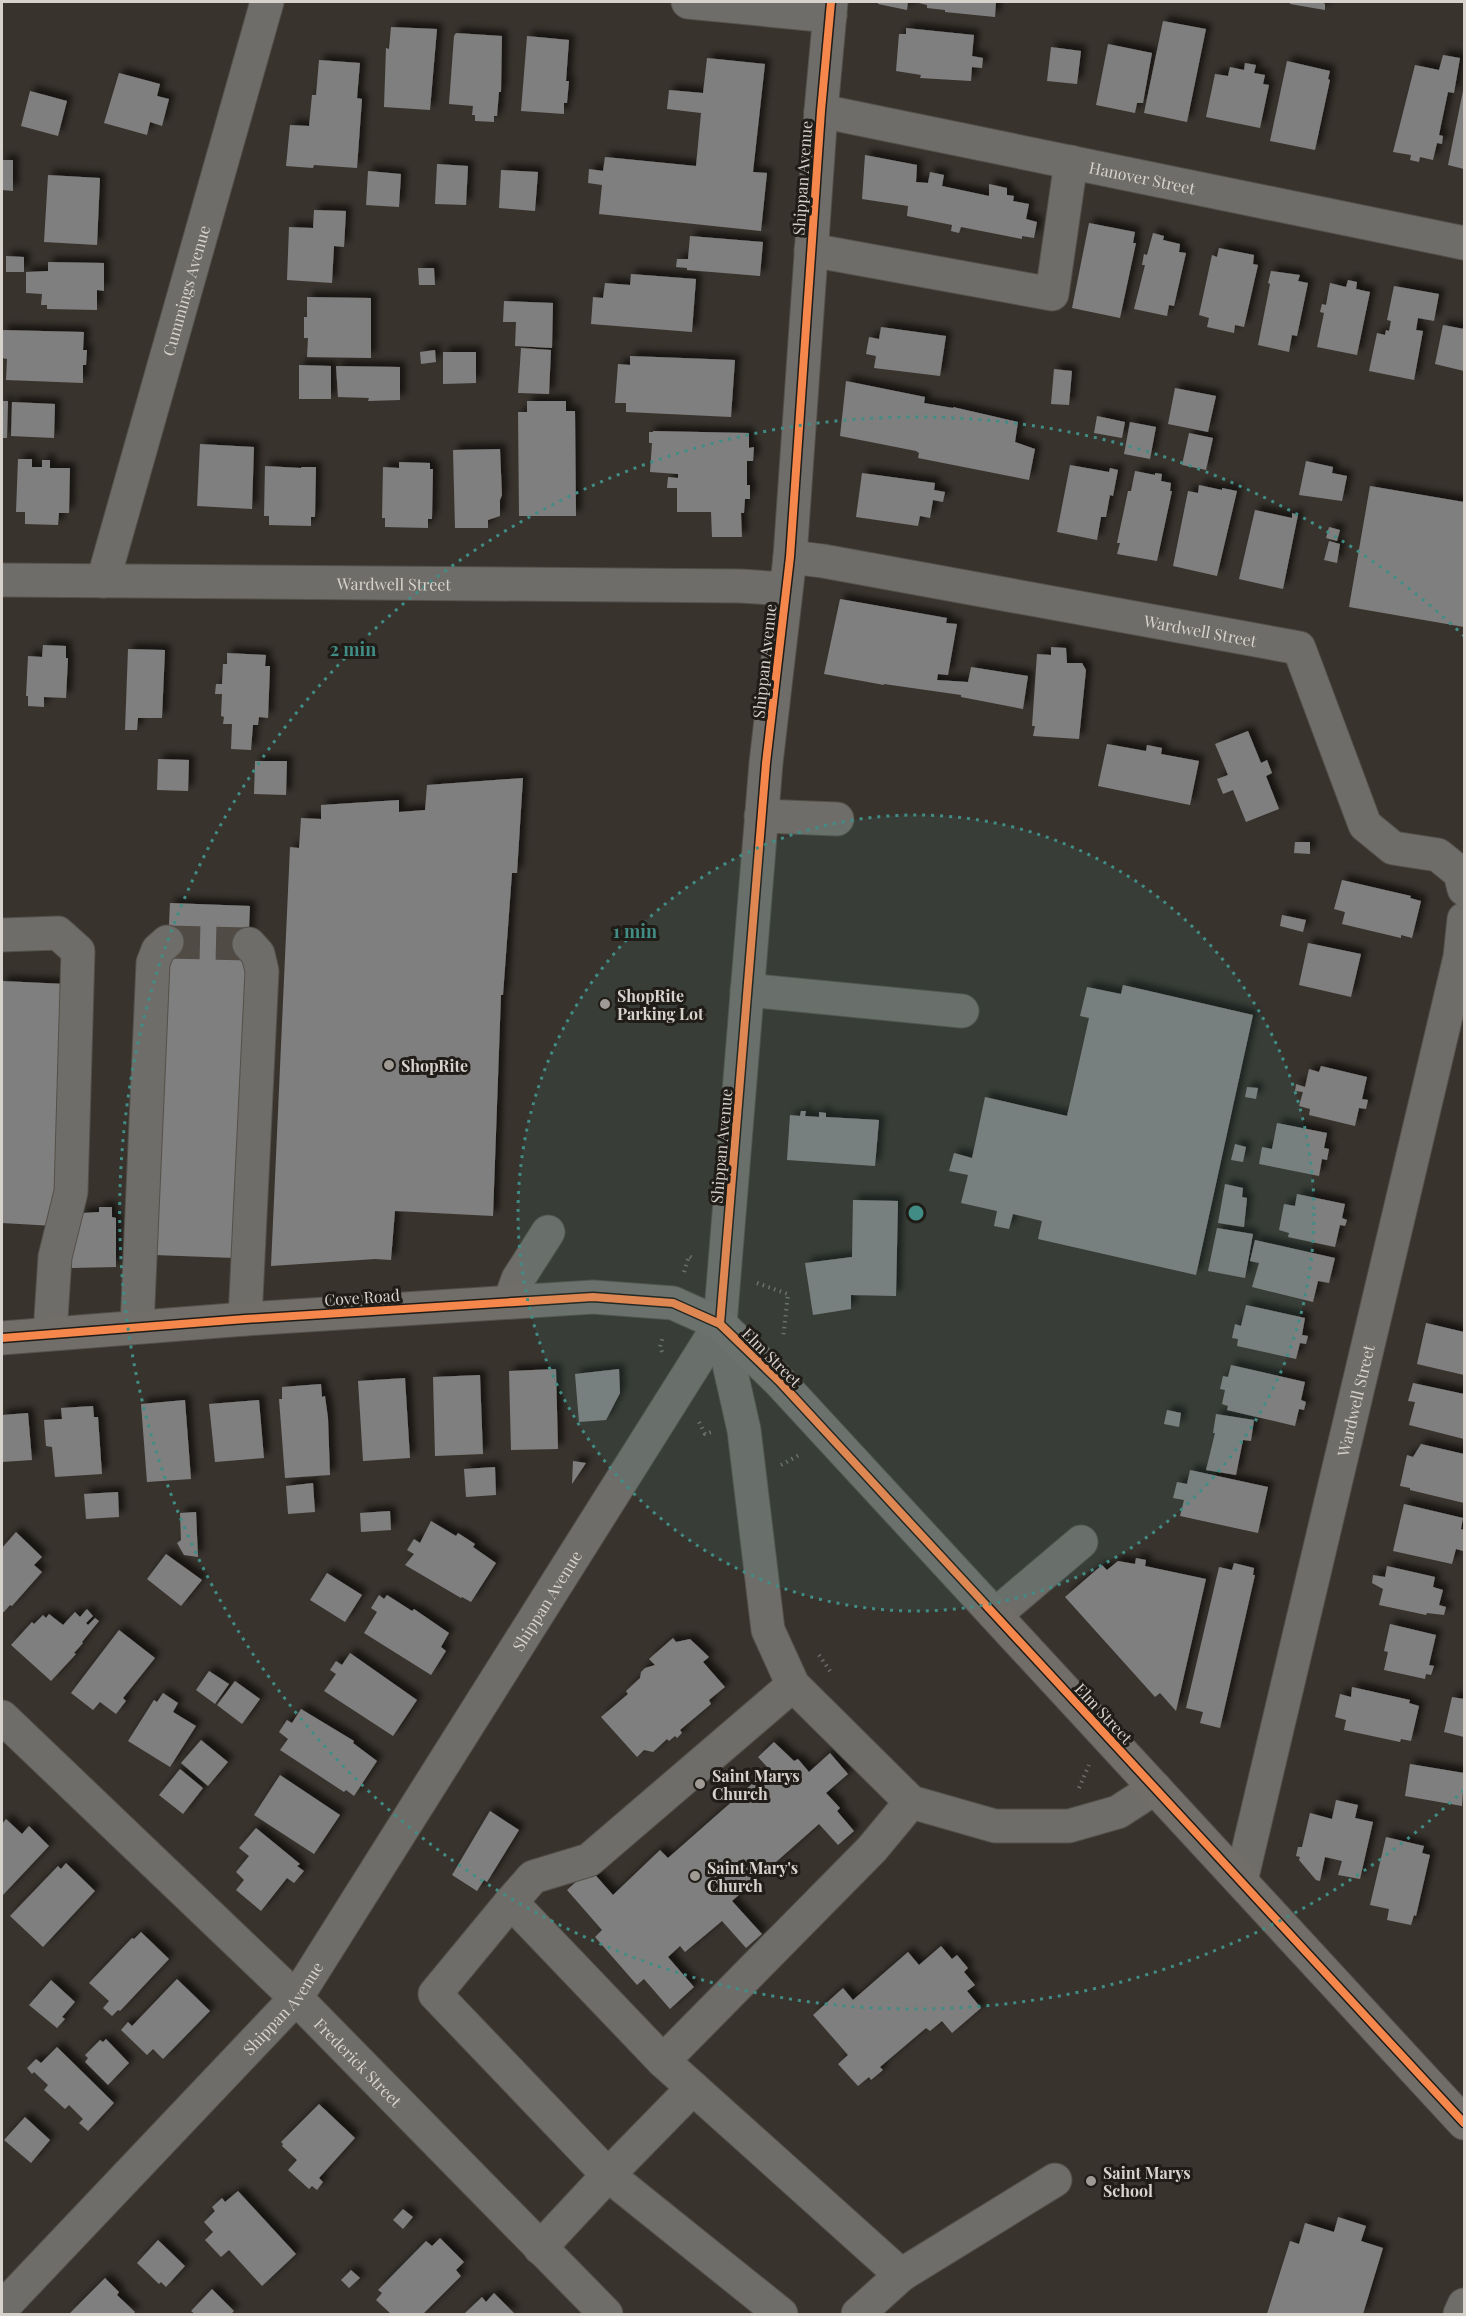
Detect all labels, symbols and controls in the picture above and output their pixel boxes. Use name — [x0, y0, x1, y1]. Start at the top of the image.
street label: Shippan Avenue — [788, 120, 816, 236]
street label: Hanover Street — [1087, 156, 1198, 198]
street label: Cummings Avenue — [157, 223, 214, 358]
street label: Wardwell Street — [336, 572, 452, 594]
street label: Shippan Avenue — [748, 603, 780, 719]
street label: Wardwell Street — [1141, 609, 1259, 651]
text: 2 min — [330, 637, 376, 661]
text: 1 min — [613, 919, 657, 943]
place label: ShopRite Parking Lot — [617, 985, 704, 1024]
marker: ShopRite Parking Lot — [598, 997, 612, 1011]
place label: ShopRite — [401, 1055, 468, 1076]
marker: ShopRite — [382, 1058, 396, 1072]
street label: Shippan Avenue — [706, 1088, 736, 1204]
centre of rings — [906, 1203, 926, 1223]
street label: Cove Road — [323, 1284, 401, 1310]
street label: Elm Street — [738, 1323, 806, 1391]
street label: Wardwell Street — [1331, 1342, 1378, 1459]
street label: Shippan Avenue — [507, 1546, 586, 1655]
street label: Elm Street — [1071, 1678, 1138, 1748]
place label: Saint Marys Church — [712, 1765, 800, 1804]
marker: Saint Marys Church — [693, 1777, 707, 1791]
place label: Saint Mary's Church — [707, 1857, 798, 1896]
marker: Saint Mary's Church — [688, 1869, 702, 1883]
street label: Shippan Avenue — [238, 1957, 327, 2059]
street label: Frederick Street — [310, 2013, 407, 2111]
place label: Saint Marys School — [1103, 2162, 1191, 2201]
marker: Saint Marys School — [1084, 2174, 1098, 2188]

